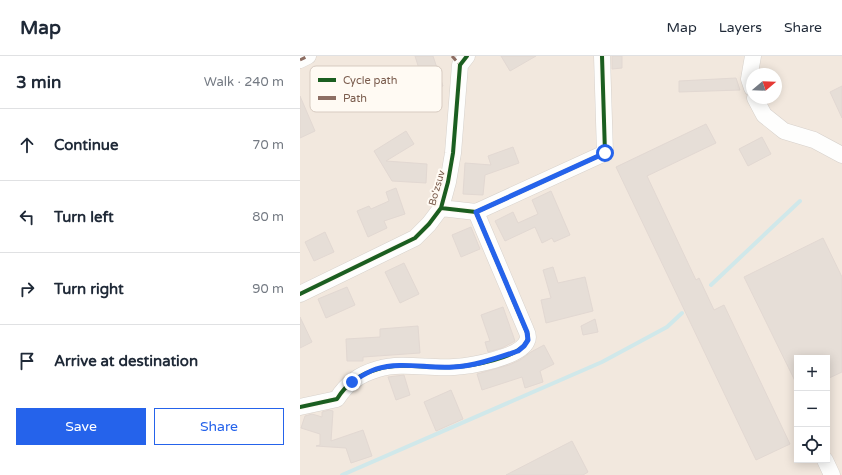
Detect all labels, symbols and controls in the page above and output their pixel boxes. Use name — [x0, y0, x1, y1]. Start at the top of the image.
text: Map — [20, 17, 61, 39]
text: Map — [667, 19, 697, 36]
text: Layers — [719, 19, 762, 36]
text: Share — [784, 19, 822, 36]
legend — [310, 66, 442, 112]
north arrow — [746, 68, 782, 104]
text: 3 min — [16, 72, 61, 93]
text: Walk · 240 m — [204, 74, 284, 90]
text: Cycle path — [343, 74, 398, 87]
text: Path — [343, 92, 367, 105]
icon: ahead — [16, 134, 38, 156]
text: Continue — [54, 136, 118, 154]
text: 70 m — [252, 137, 284, 153]
route start — [596, 144, 614, 162]
street label: Bo'zsuv — [426, 168, 448, 207]
icon: left — [16, 206, 38, 228]
text: Turn left — [54, 208, 114, 226]
text: 80 m — [252, 209, 284, 225]
icon: right — [16, 278, 38, 300]
text: Turn right — [54, 280, 124, 298]
text: 90 m — [252, 281, 284, 297]
icon: arrive — [16, 350, 38, 372]
text: Arrive at destination — [54, 352, 198, 370]
map controls — [794, 355, 830, 463]
button: + — [794, 355, 830, 391]
route end — [343, 373, 361, 391]
button: − — [794, 391, 830, 427]
button: Save — [16, 408, 146, 445]
button: Share — [154, 408, 284, 445]
button: locate — [794, 427, 830, 463]

